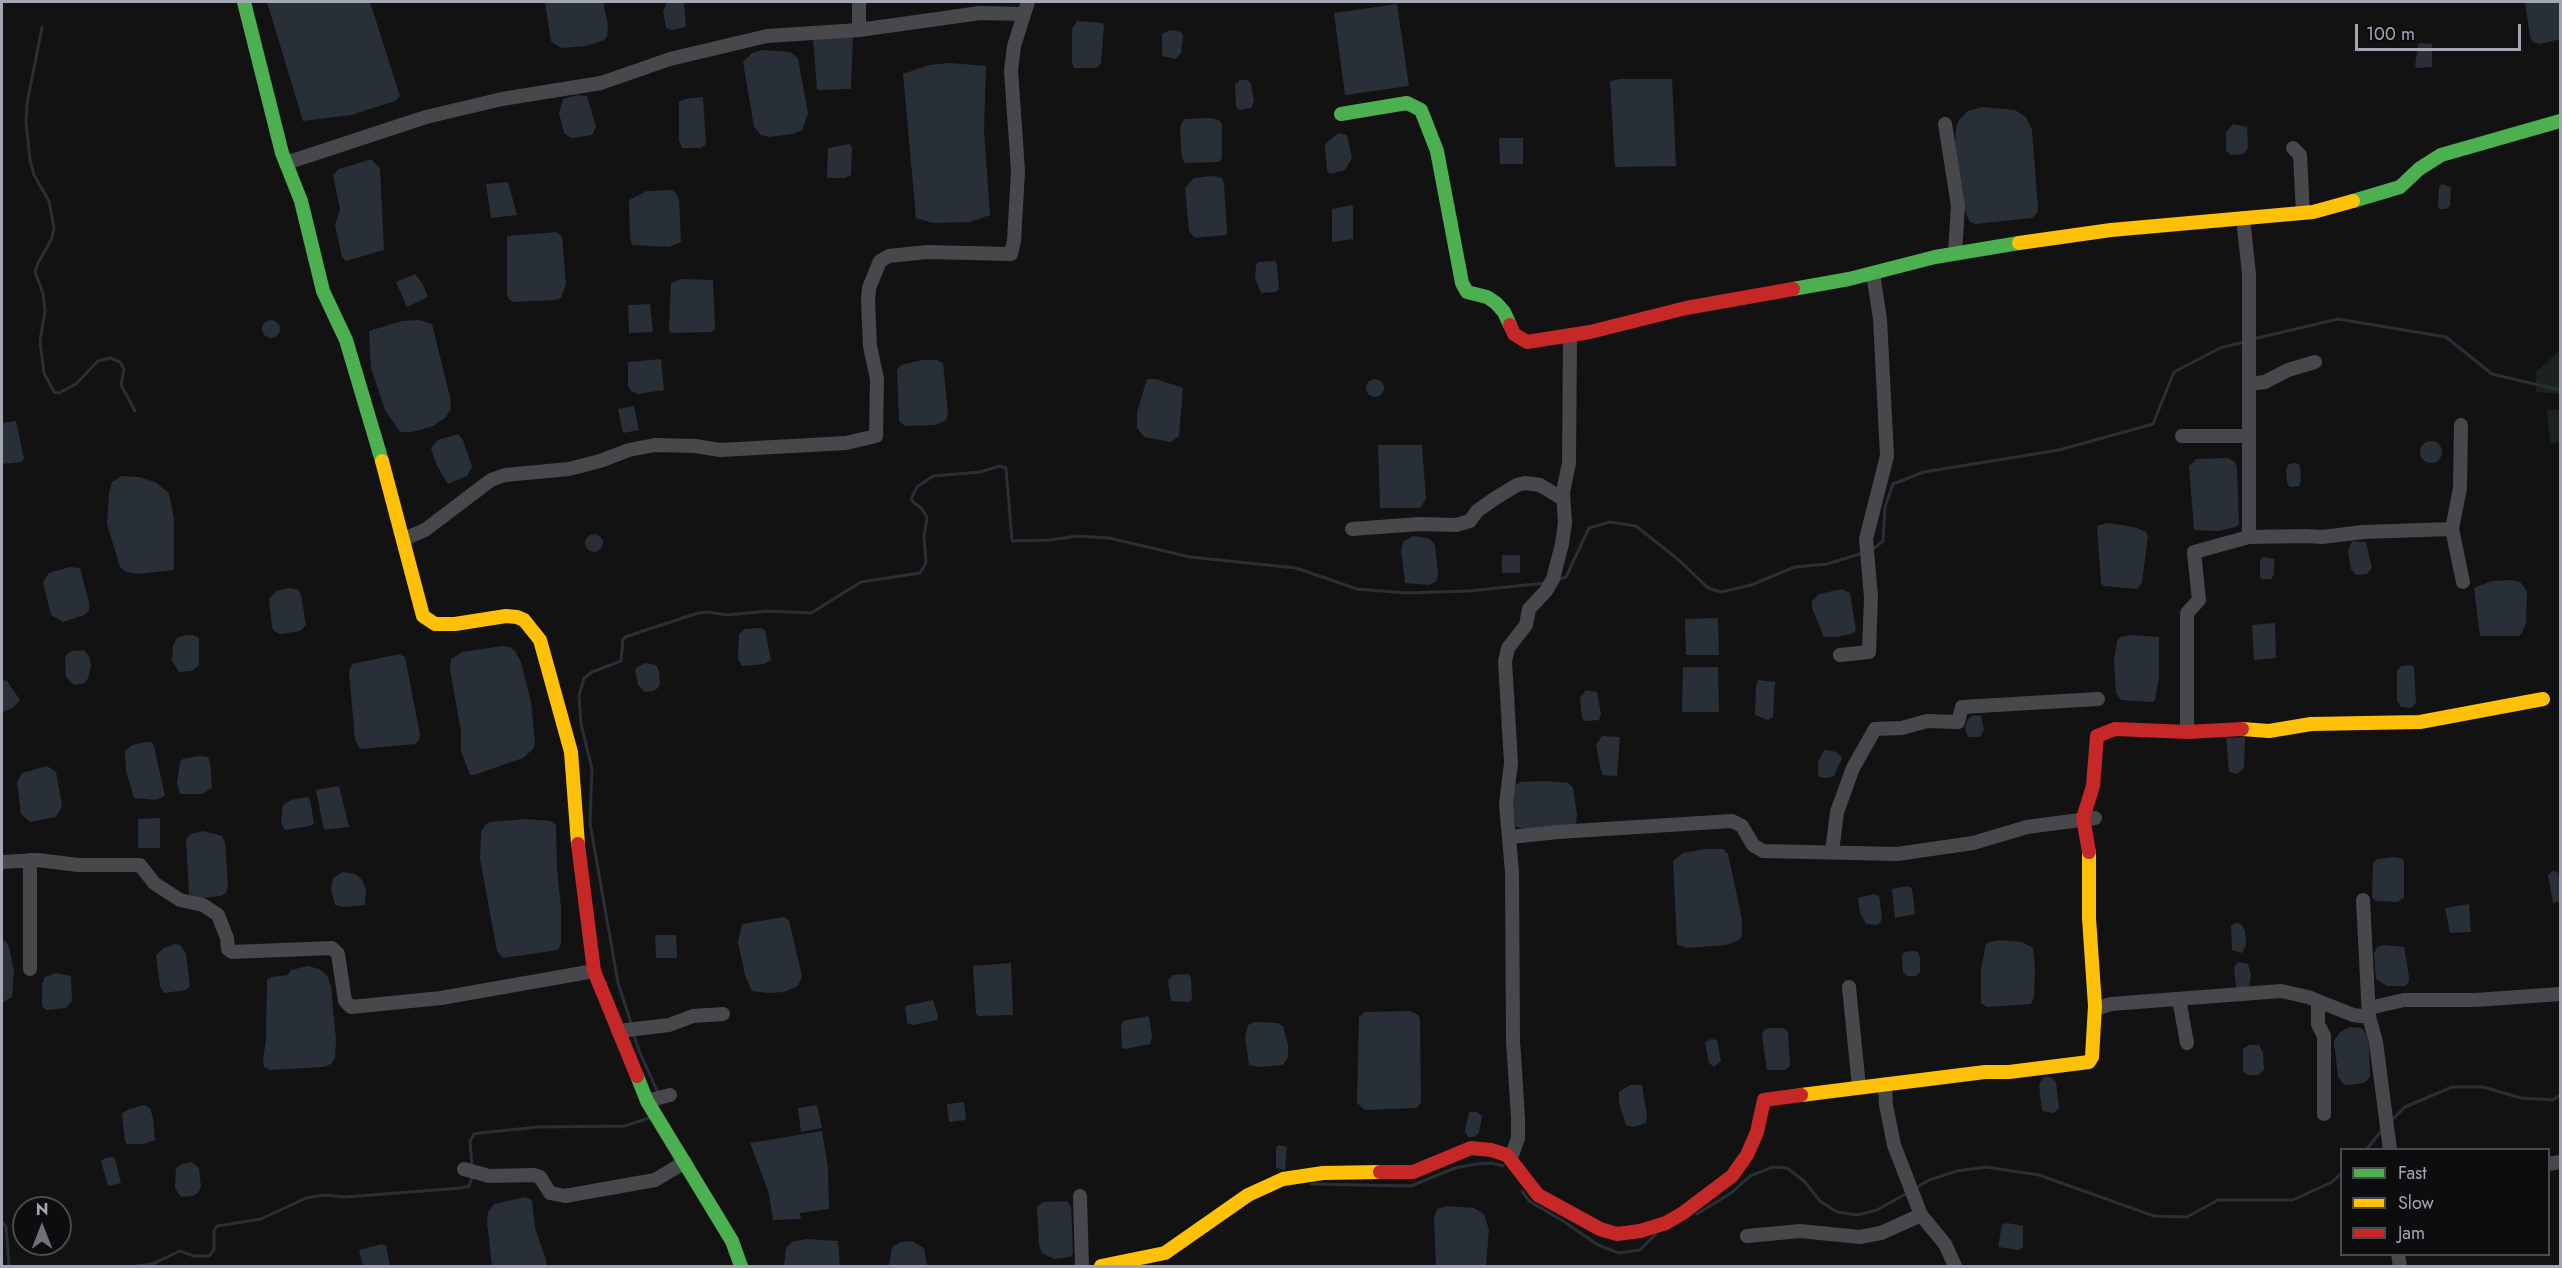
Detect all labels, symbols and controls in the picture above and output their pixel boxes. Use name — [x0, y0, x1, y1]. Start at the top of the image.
scale bar — [2358, 12, 2524, 50]
text: 100 m — [2366, 21, 2415, 47]
legend — [2340, 1148, 2550, 1256]
text: Fast — [2398, 1160, 2427, 1186]
text: Slow — [2398, 1190, 2434, 1216]
north arrow — [12, 1196, 72, 1256]
text: N — [36, 1198, 48, 1221]
text: Jam — [2398, 1220, 2425, 1246]

